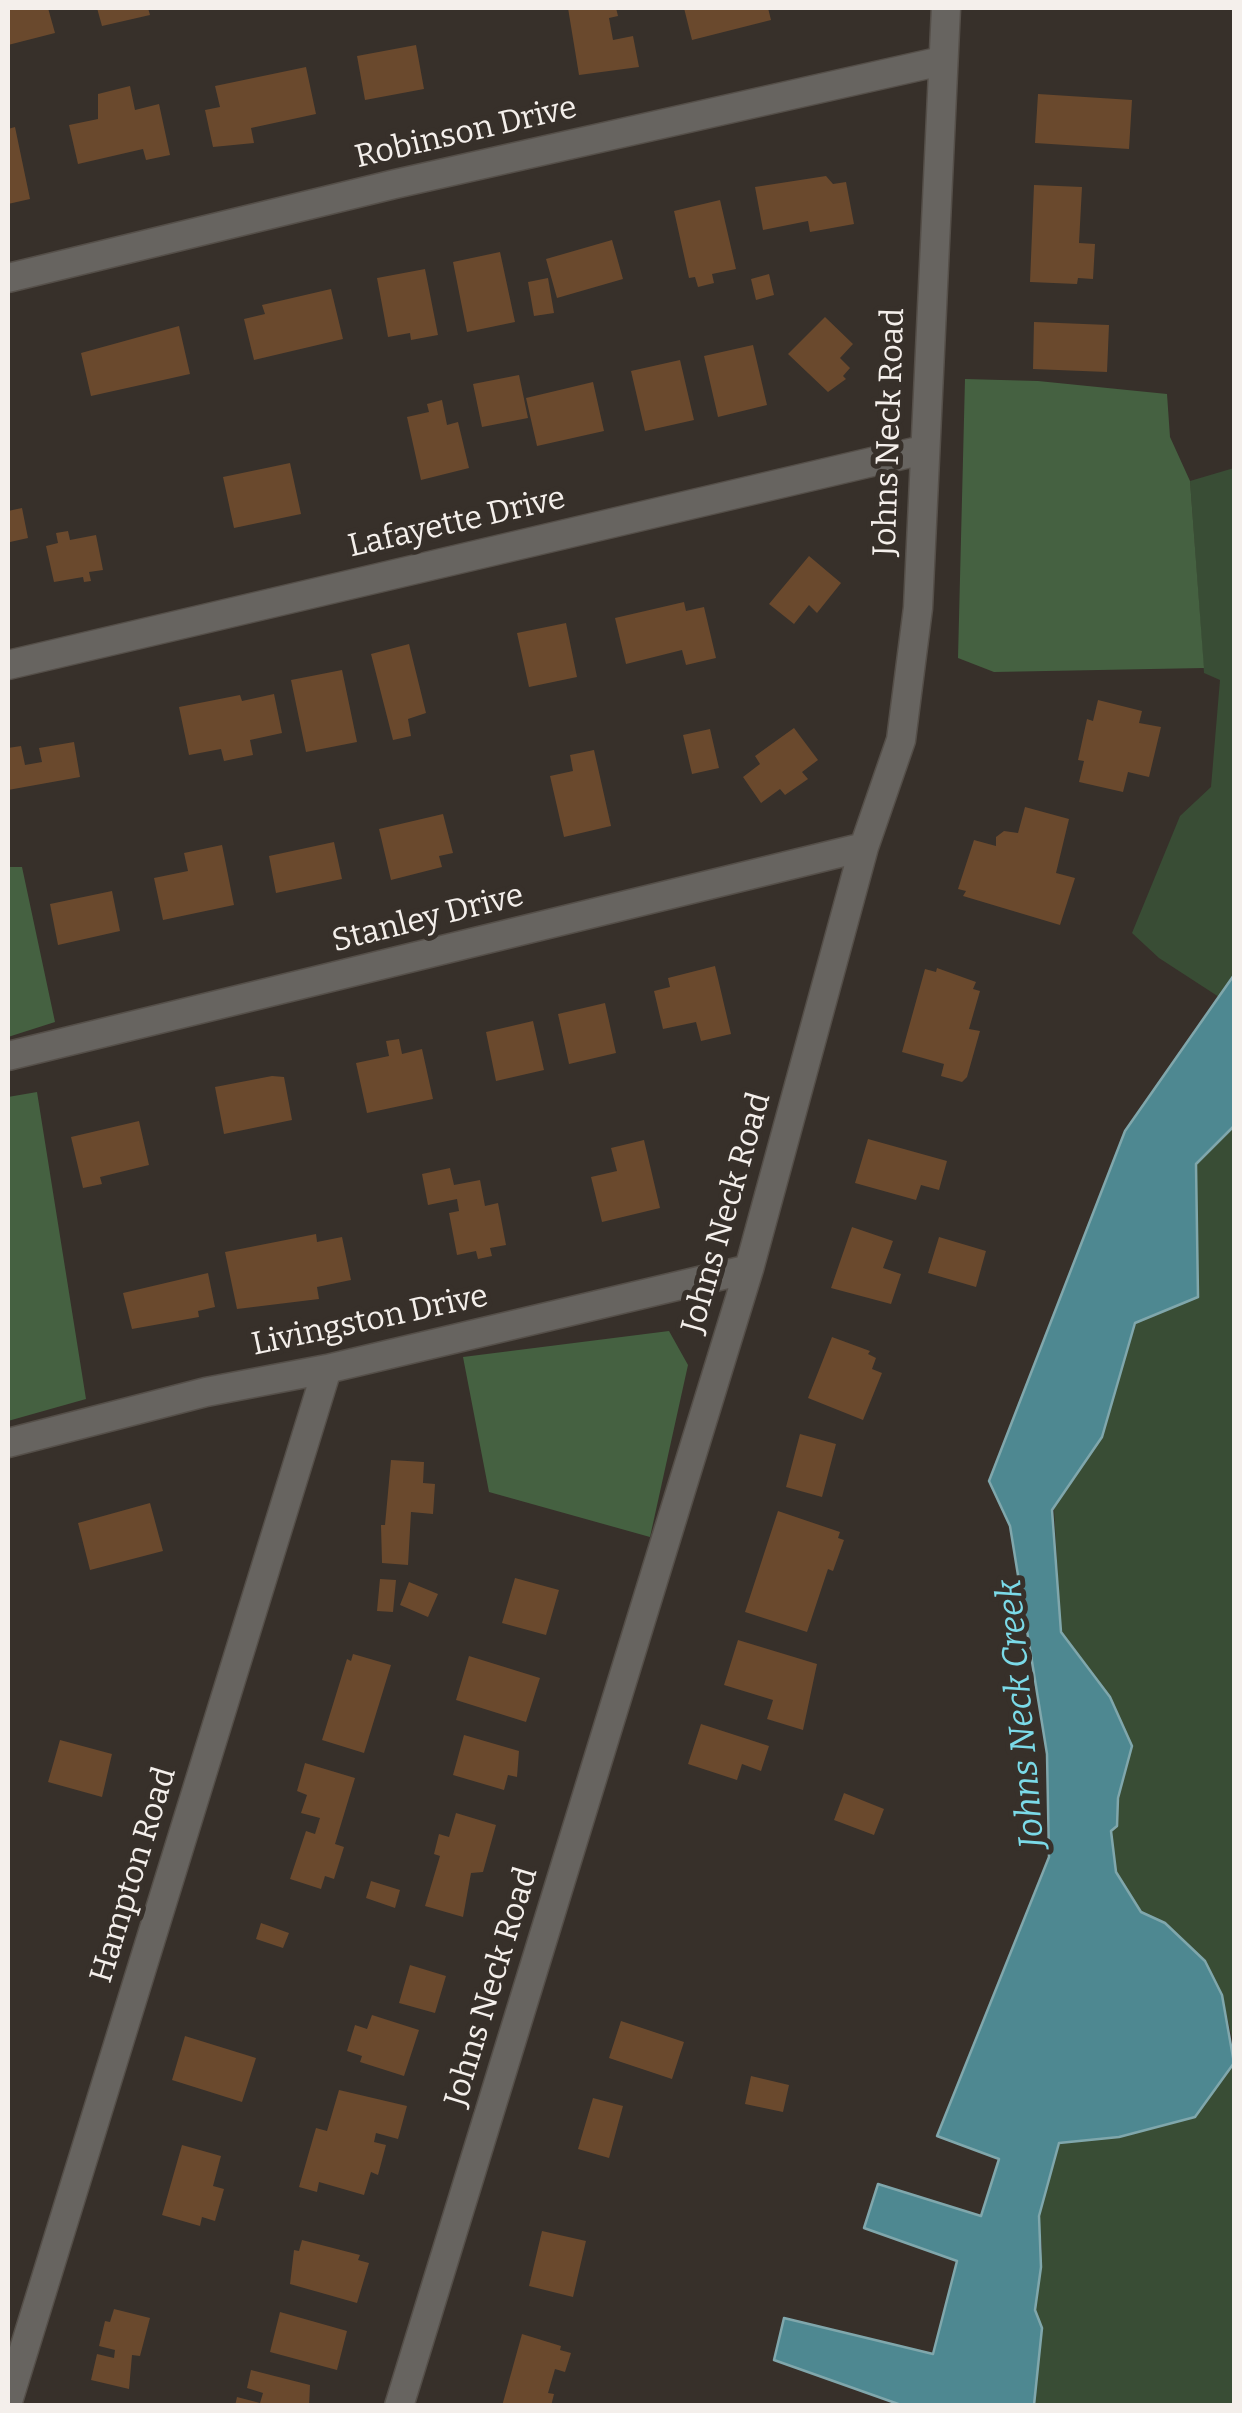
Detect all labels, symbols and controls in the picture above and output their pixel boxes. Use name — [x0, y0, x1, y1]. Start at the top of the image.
street label: Robinson Drive — [351, 89, 581, 177]
street label: Johns Neck Road — [866, 307, 914, 557]
street label: Lafayette Drive — [345, 479, 569, 567]
street label: Stanley Drive — [328, 877, 528, 961]
street label: Johns Neck Road — [674, 1088, 780, 1338]
street label: Livingston Drive — [248, 1277, 492, 1365]
water label: Johns Neck Creek — [989, 1578, 1055, 1850]
street label: Hampton Road — [83, 1763, 185, 1987]
street label: Johns Neck Road — [437, 1863, 547, 2111]

